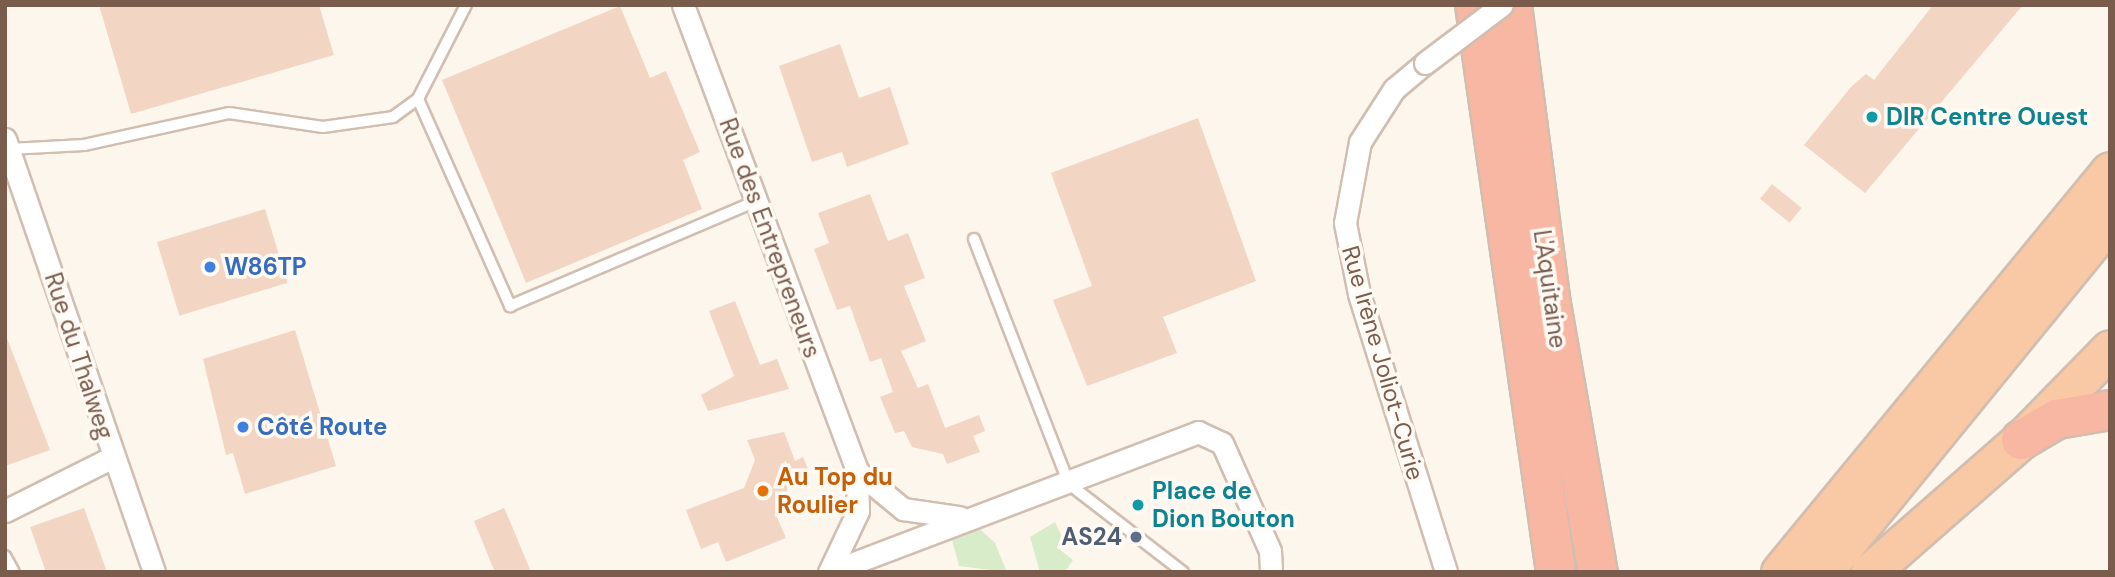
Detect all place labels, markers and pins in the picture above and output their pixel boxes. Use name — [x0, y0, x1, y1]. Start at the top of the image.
place label: DIR Centre Ouest — [1886, 103, 2088, 131]
marker: DIR Centre Ouest — [1864, 109, 1880, 125]
place label: W86TP — [224, 253, 307, 281]
marker: W86TP — [202, 259, 218, 275]
place label: Côté Route — [257, 413, 387, 441]
marker: Côté Route — [235, 419, 251, 435]
place label: Au Top du Roulier — [777, 463, 893, 519]
place label: Place de Dion Bouton — [1152, 477, 1295, 533]
marker: Au Top du Roulier — [755, 483, 771, 499]
marker: Place de Dion Bouton — [1130, 497, 1146, 513]
place label: AS24 — [1061, 523, 1122, 551]
marker: AS24 — [1128, 529, 1144, 545]

